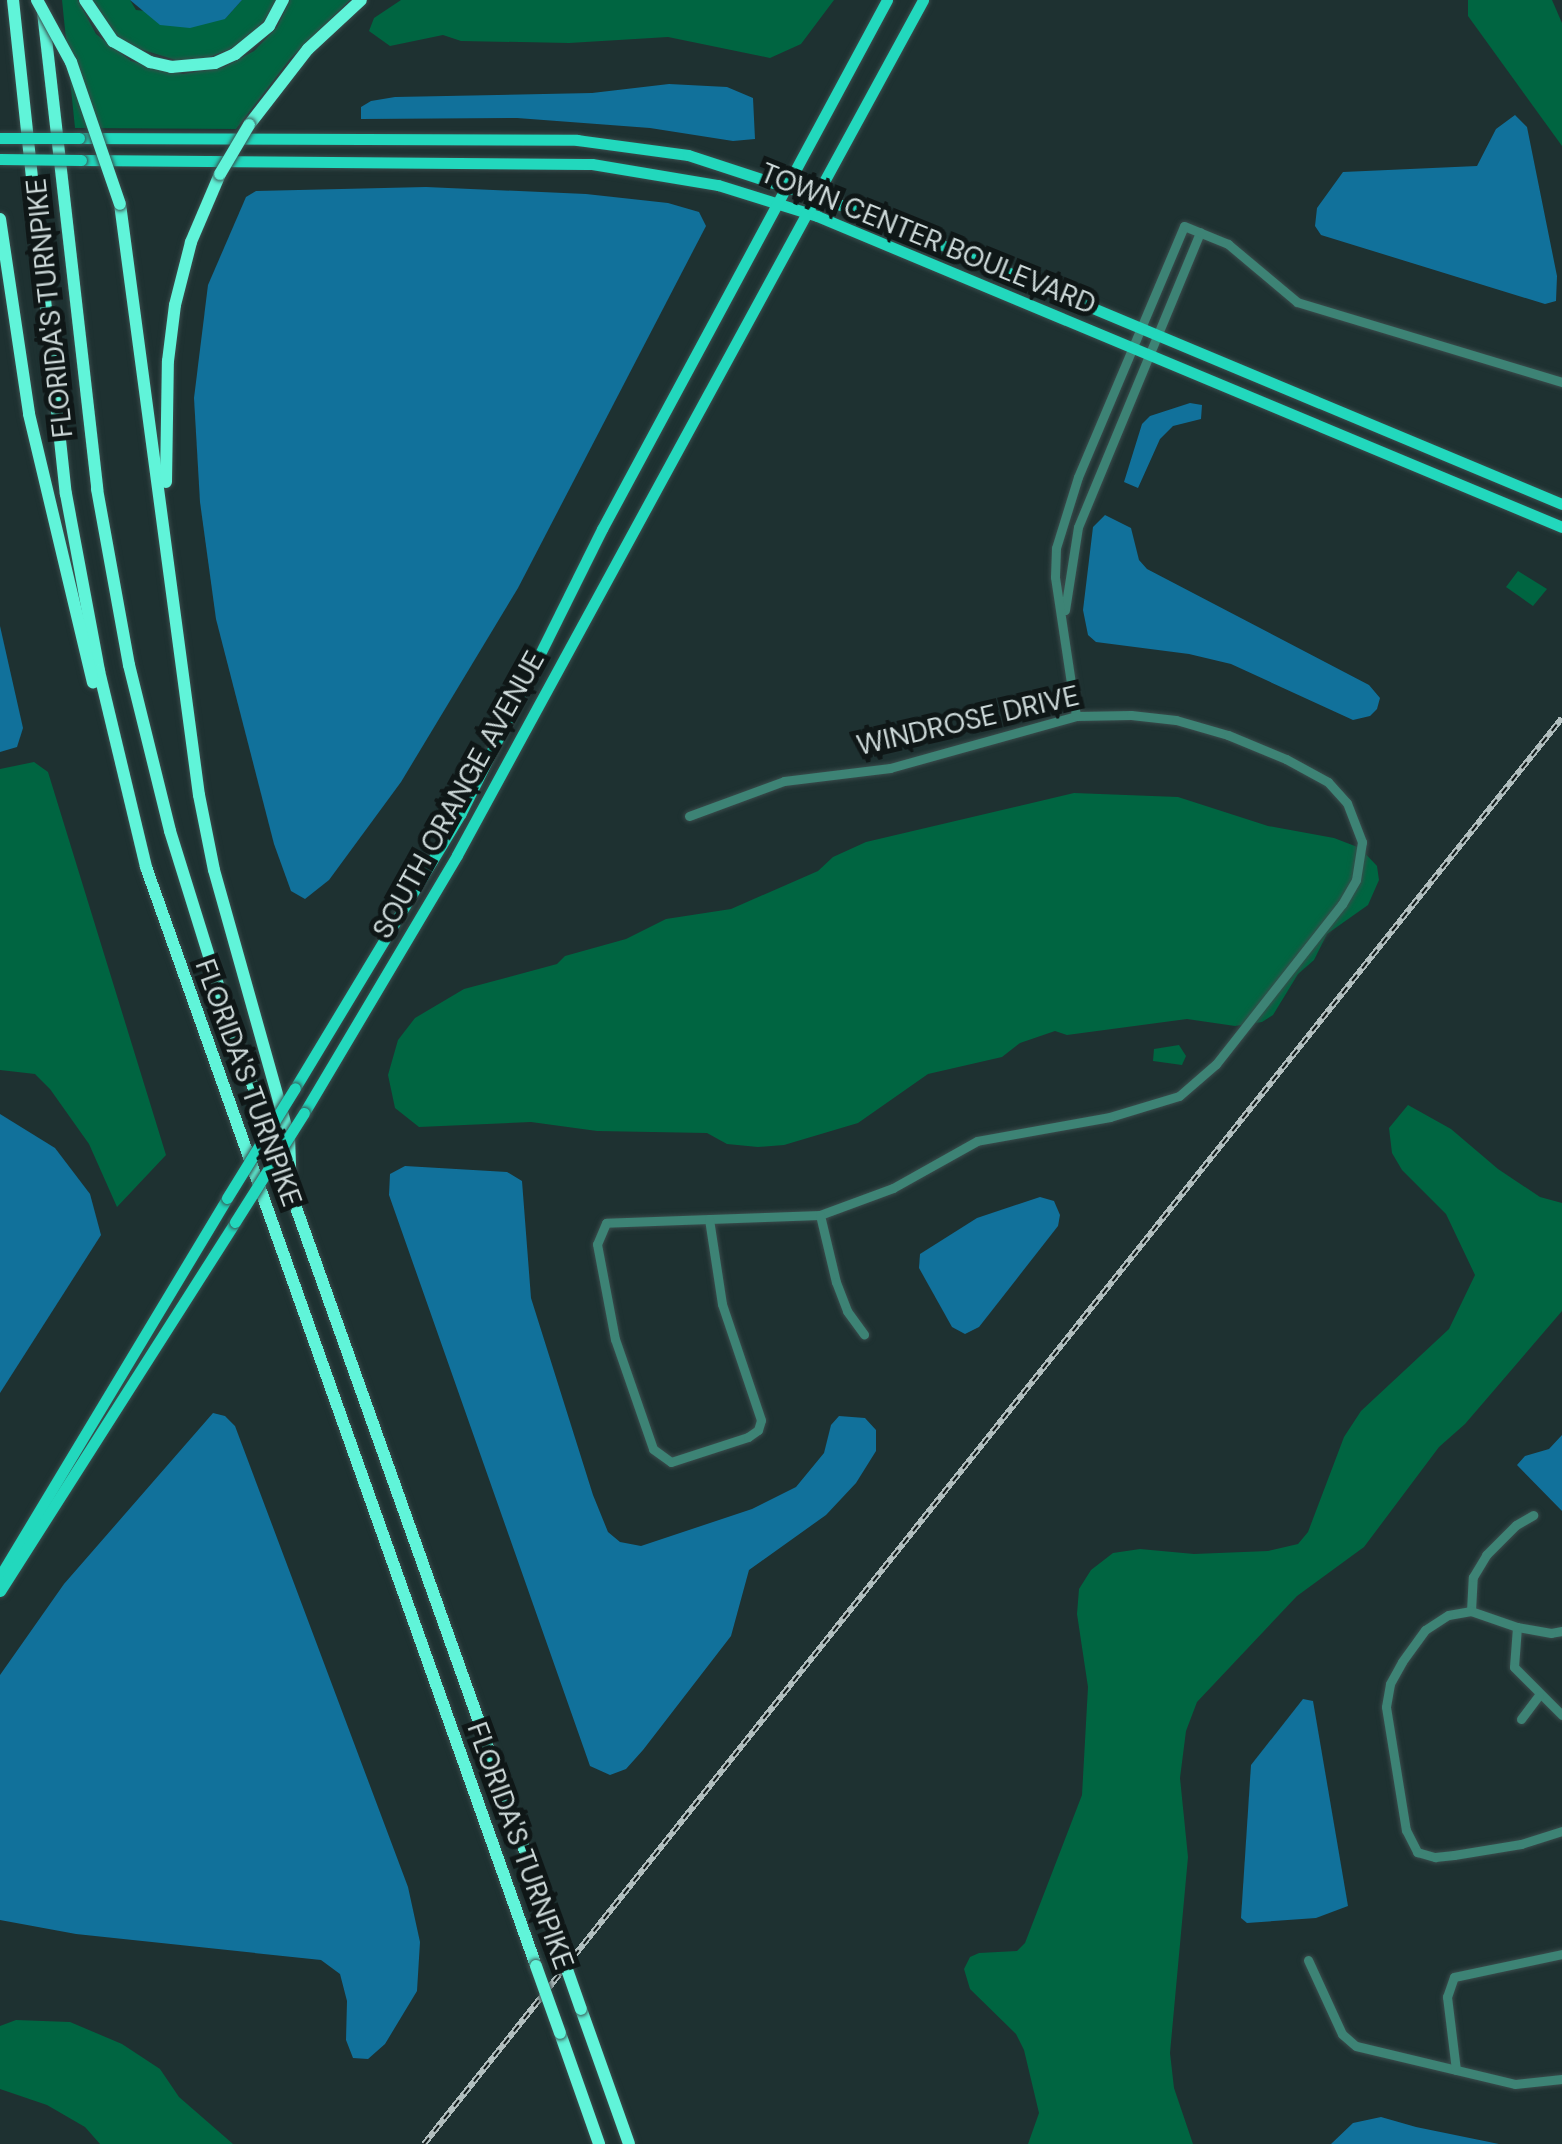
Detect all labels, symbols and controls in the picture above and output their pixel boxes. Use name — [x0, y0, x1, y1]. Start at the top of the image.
street label: TOWN CENTER BOULEVARD — [756, 156, 1100, 322]
street label: FLORIDA'S TURNPIKE — [20, 177, 80, 439]
street label: SOUTH ORANGE AVENUE — [366, 646, 552, 944]
street label: WINDROSE DRIVE — [854, 679, 1082, 763]
street label: FLORIDA'S TURNPIKE — [188, 955, 308, 1211]
street label: FLORIDA'S TURNPIKE — [460, 1718, 580, 1974]

